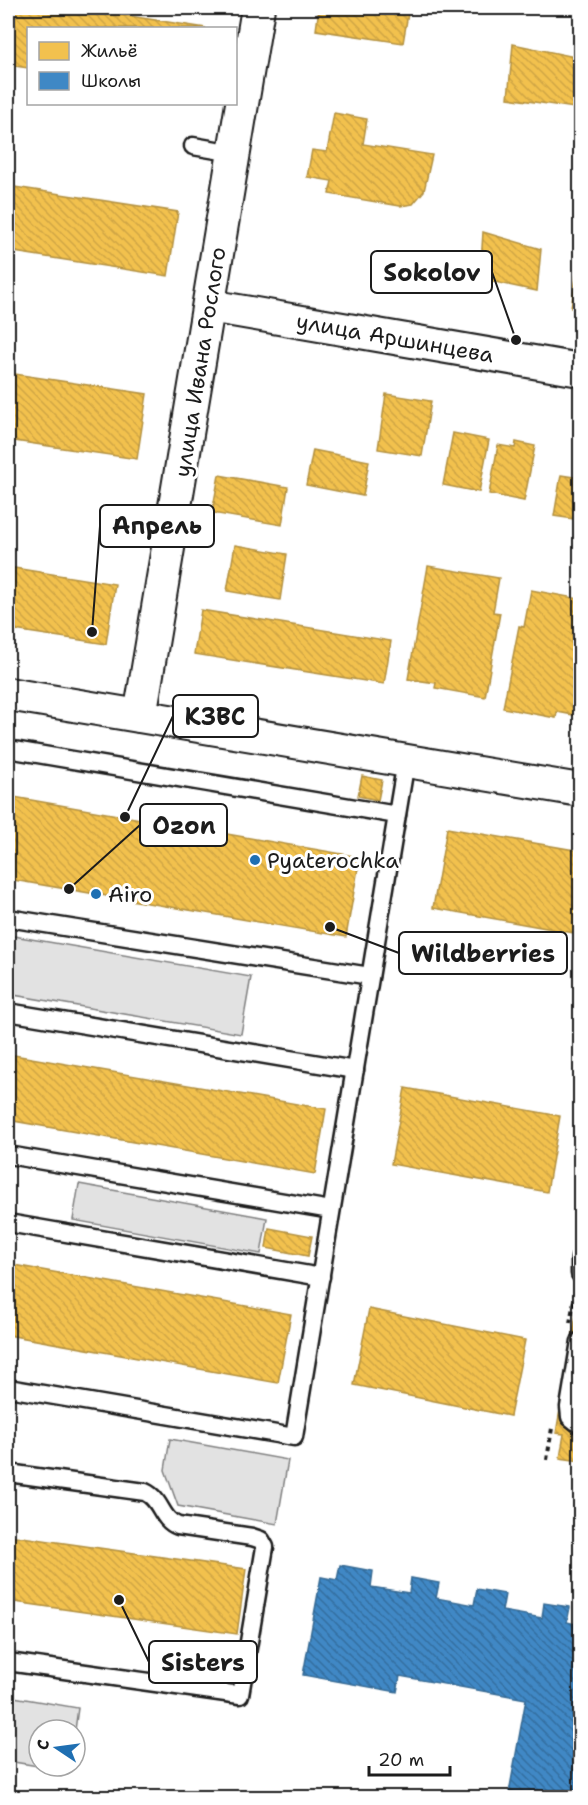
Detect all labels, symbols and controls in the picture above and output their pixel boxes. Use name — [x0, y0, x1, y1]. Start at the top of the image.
legend — [27, 27, 237, 105]
text: Жильё — [81, 39, 138, 63]
text: Школы — [81, 69, 141, 93]
street label: улица Ивана Рослого — [167, 245, 233, 479]
callout: Sokolov — [371, 251, 492, 293]
text: Sokolov — [383, 257, 481, 289]
street label: улица Аршинцева — [294, 306, 496, 370]
callout: Апрель — [100, 505, 214, 547]
text: Апрель — [112, 510, 202, 542]
callout: КЗВС — [173, 695, 258, 737]
text: КЗВС — [185, 701, 245, 733]
callout: Ozon — [140, 804, 227, 846]
text: Ozon — [152, 810, 216, 842]
place label: Pyaterochka — [267, 846, 399, 875]
marker: Pyaterochka — [248, 853, 262, 867]
place label: Airo — [108, 880, 152, 909]
marker: Airo — [89, 887, 103, 901]
callout: Wildberries — [399, 932, 567, 974]
text: Wildberries — [411, 938, 555, 970]
callout: Sisters — [149, 1641, 257, 1683]
text: Sisters — [161, 1647, 245, 1679]
north arrow — [27, 1718, 87, 1778]
text: С — [32, 1737, 54, 1752]
scale bar — [369, 1739, 450, 1777]
text: 20 m — [378, 1748, 424, 1772]

